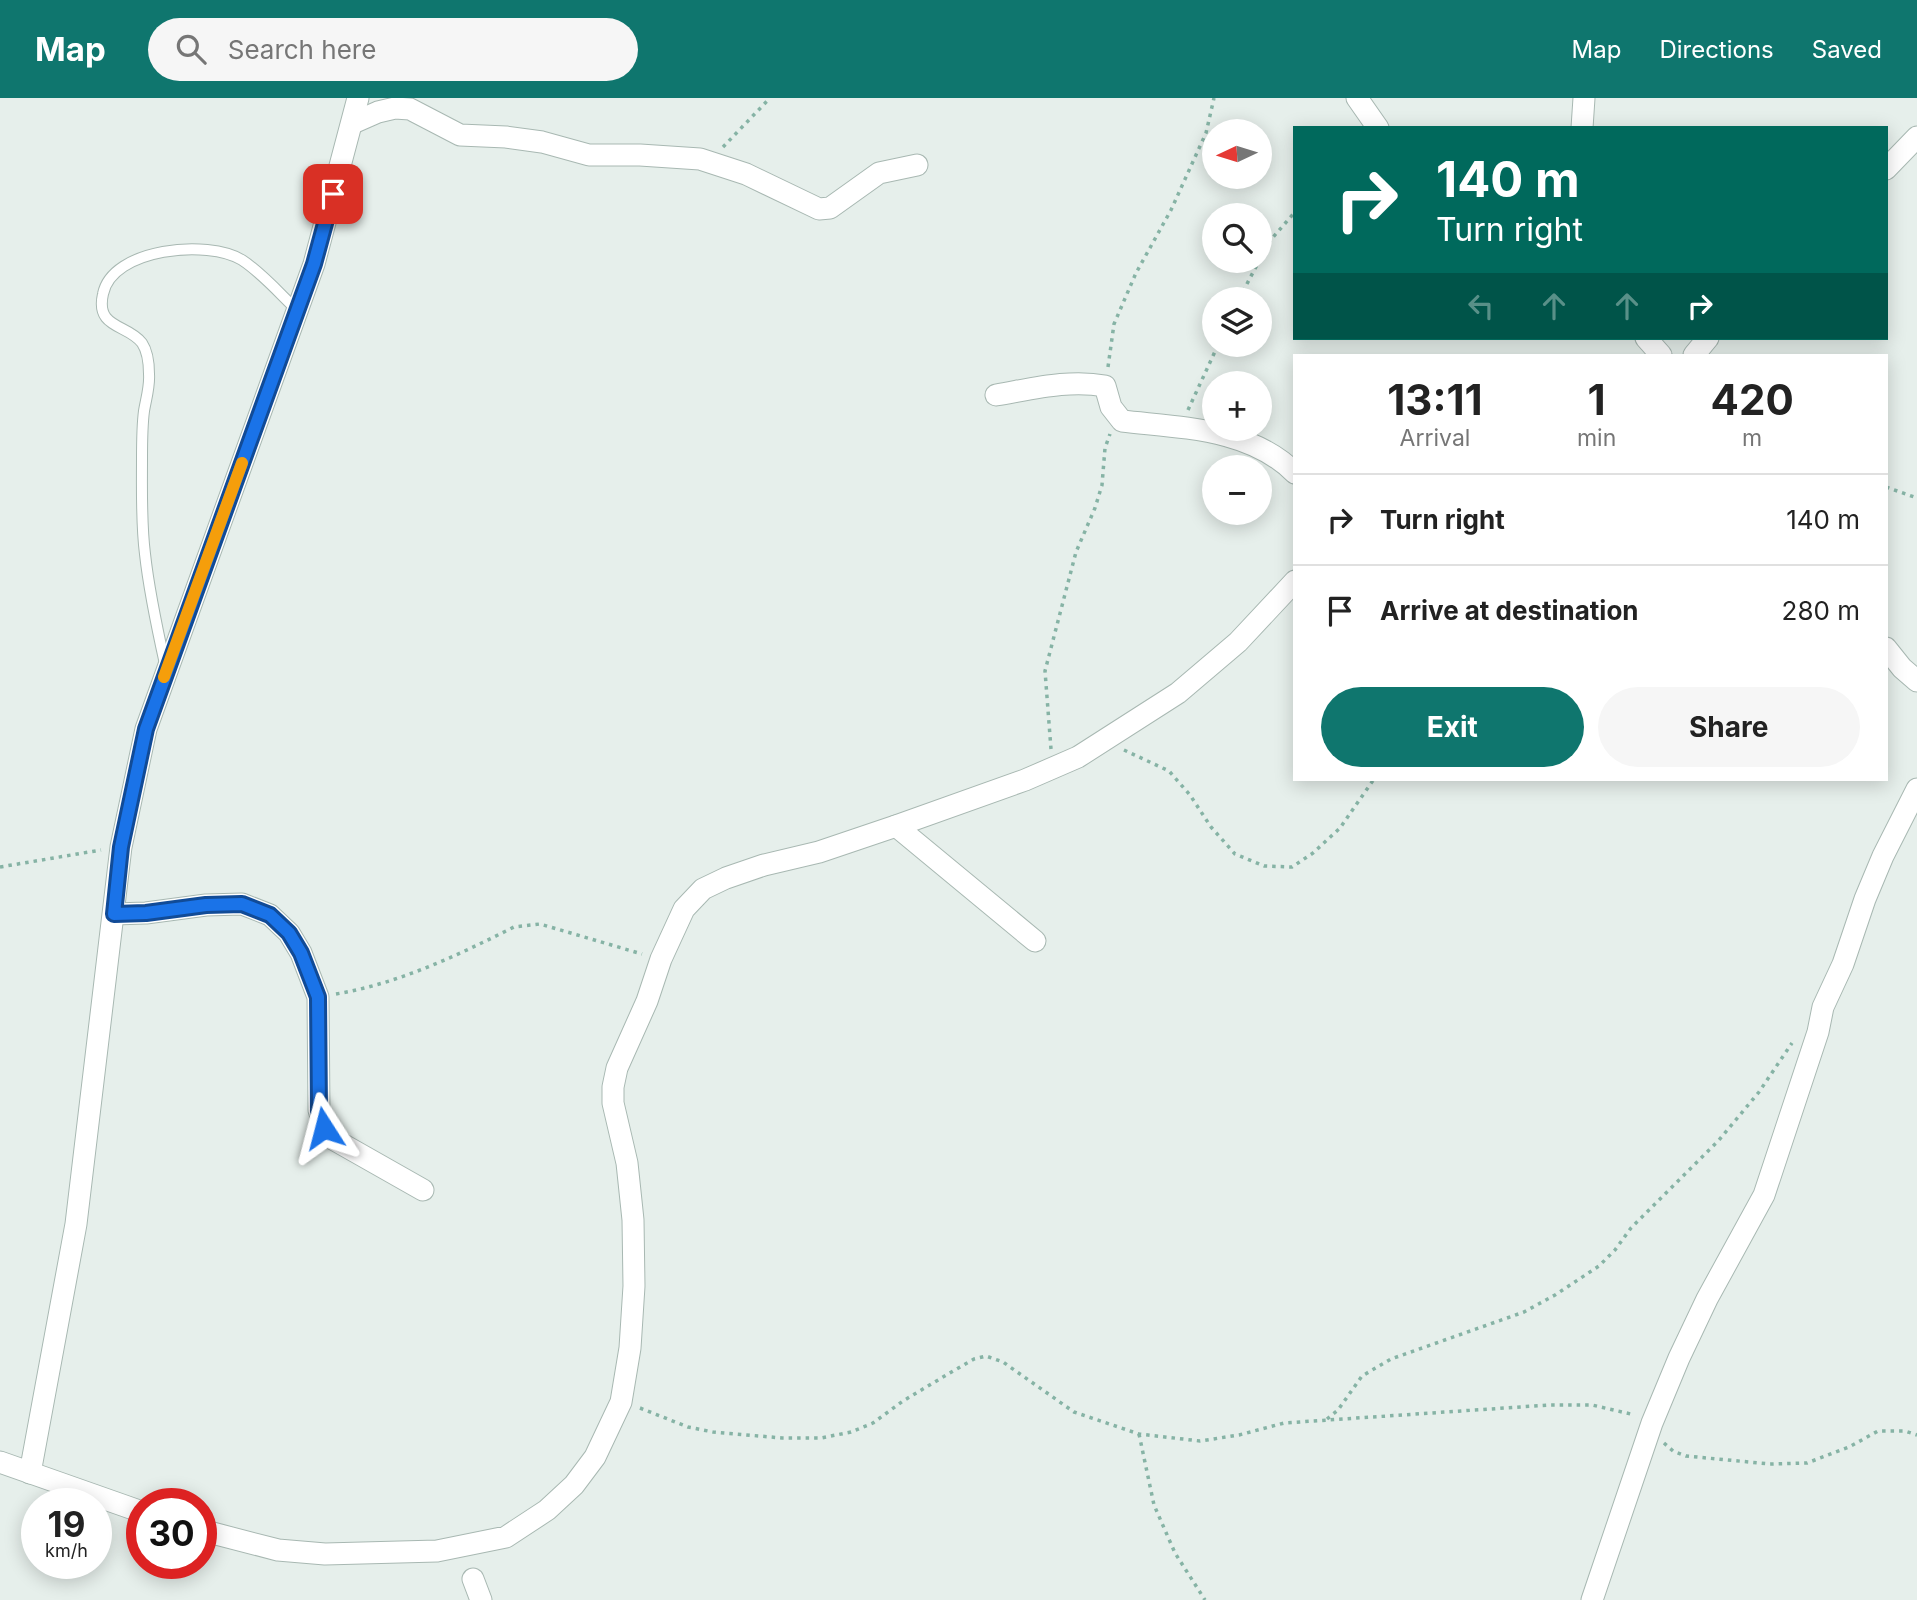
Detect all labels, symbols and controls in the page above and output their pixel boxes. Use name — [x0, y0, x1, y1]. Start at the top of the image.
search box — [148, 18, 638, 81]
text: Map — [35, 29, 106, 69]
icon: search — [172, 30, 210, 68]
text: Search here — [228, 34, 376, 65]
text: Map — [1572, 35, 1621, 64]
text: Directions — [1659, 35, 1774, 64]
text: Saved — [1812, 35, 1882, 64]
north arrow — [1202, 119, 1272, 189]
map controls — [1202, 119, 1272, 525]
text: 140 m — [1436, 150, 1580, 209]
icon: right — [1321, 154, 1412, 245]
pin — [303, 164, 363, 224]
icon: arrive — [314, 175, 352, 213]
button: search — [1202, 203, 1272, 273]
text: Turn right — [1436, 210, 1583, 249]
button: layers — [1202, 287, 1272, 357]
icon: left — [1462, 287, 1500, 325]
icon: ahead — [1535, 287, 1573, 325]
icon: ahead — [1608, 287, 1646, 325]
icon: right — [1681, 287, 1719, 325]
button: + — [1202, 371, 1272, 441]
text: 13:11 — [1387, 374, 1483, 425]
text: 1 — [1588, 374, 1606, 425]
text: 420 — [1711, 374, 1794, 425]
text: Arrival — [1400, 424, 1470, 452]
text: min — [1577, 424, 1616, 452]
text: m — [1742, 424, 1762, 452]
button: − — [1202, 455, 1272, 525]
icon: right — [1321, 501, 1359, 539]
text: Turn right — [1380, 504, 1505, 535]
text: 140 m — [1786, 504, 1860, 535]
icon: arrive — [1321, 592, 1359, 630]
text: Arrive at destination — [1380, 595, 1639, 626]
text: 280 m — [1782, 595, 1860, 626]
button: Exit — [1321, 687, 1584, 767]
button: Share — [1598, 687, 1860, 767]
position arrow — [287, 1091, 361, 1165]
speed limit sign: 30 — [126, 1488, 217, 1579]
text: 19 — [48, 1503, 85, 1545]
text: km/h — [45, 1540, 88, 1561]

